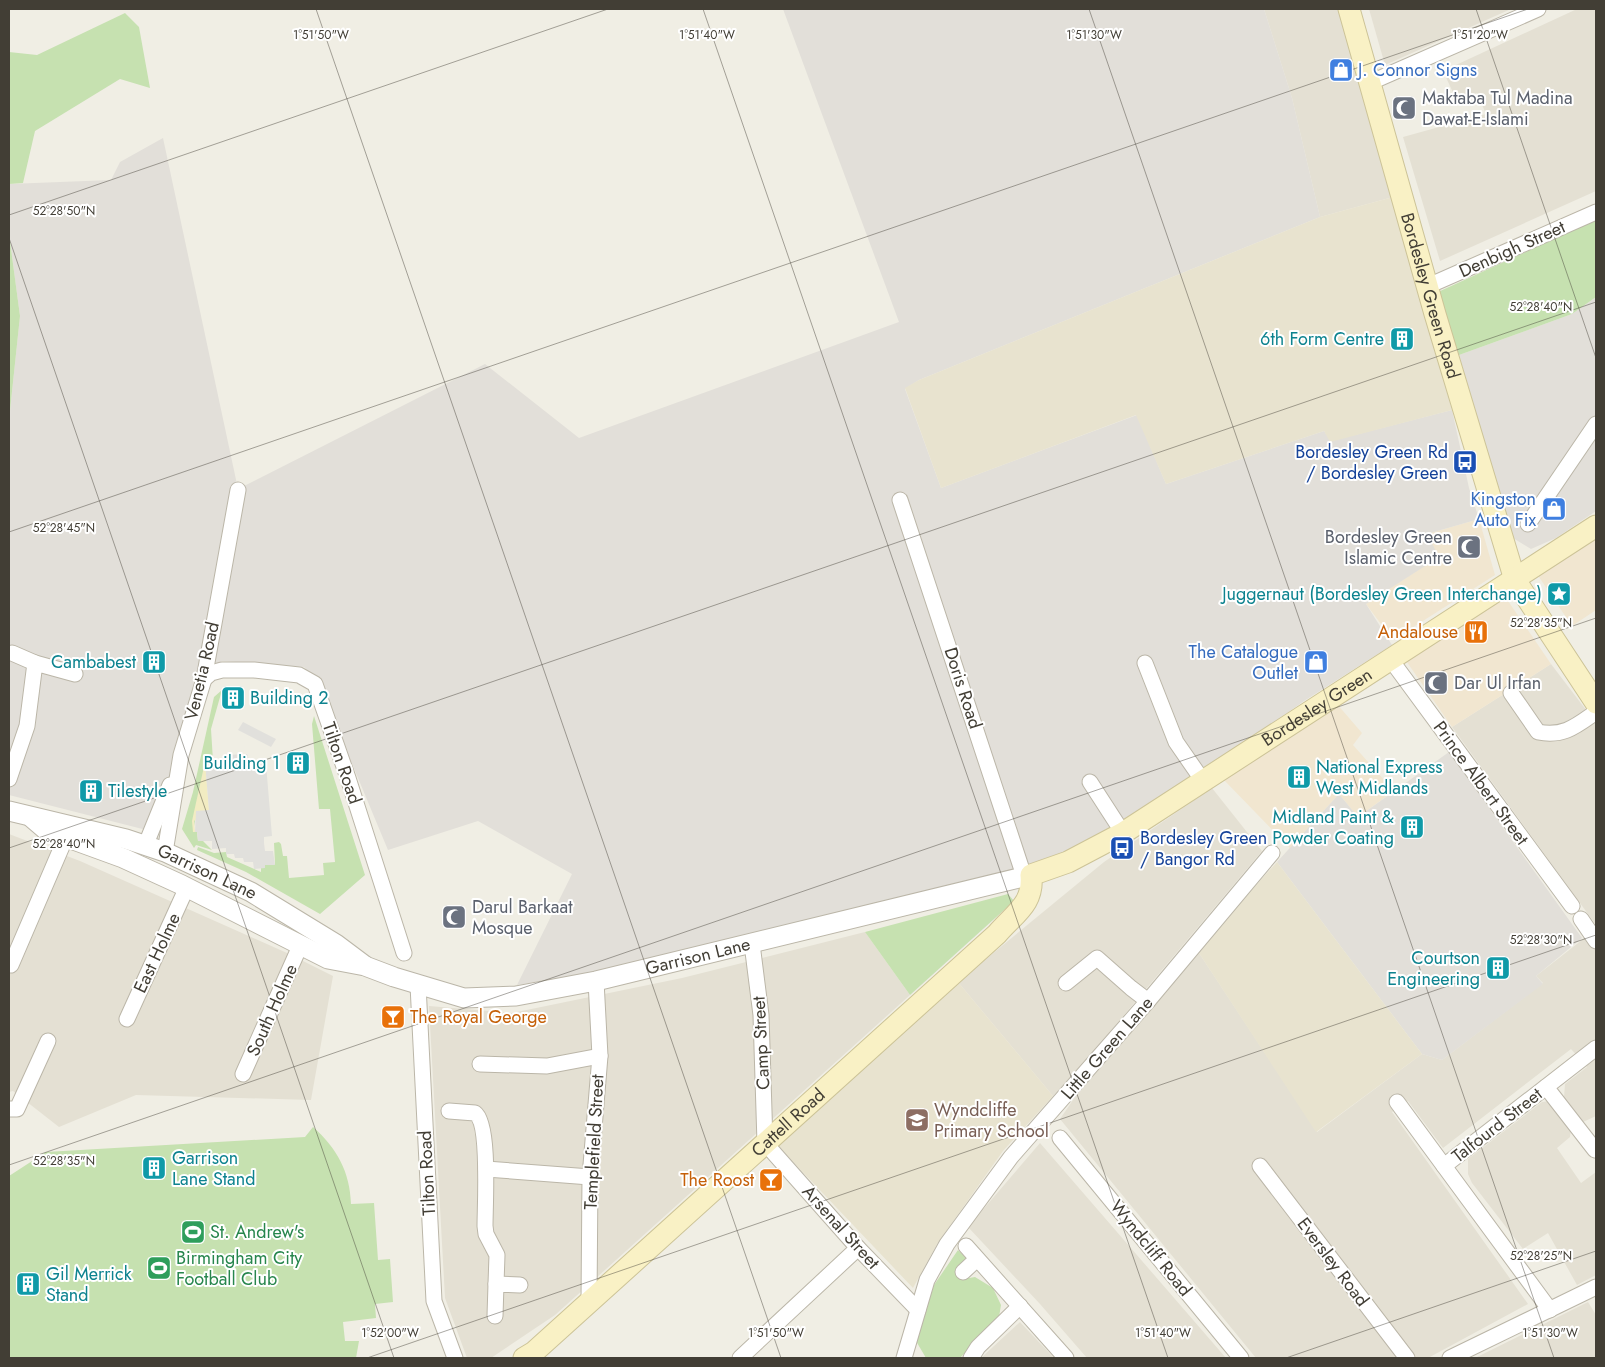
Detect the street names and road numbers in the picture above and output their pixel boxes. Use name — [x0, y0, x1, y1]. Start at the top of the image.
street label: Bordesley Green Road — [1394, 210, 1467, 382]
street label: Denbigh Street — [1455, 214, 1570, 284]
street label: Venetia Road — [178, 619, 226, 723]
street label: Doris Road — [938, 644, 988, 732]
street label: Bordesley Green — [1256, 662, 1377, 753]
street label: Prince Albert Street — [1427, 716, 1535, 851]
street label: Tilton Road — [316, 719, 368, 807]
street label: Garrison Lane — [154, 837, 262, 906]
street label: East Holme — [127, 909, 187, 997]
street label: Garrison Lane — [643, 931, 753, 981]
street label: South Holme — [240, 960, 304, 1060]
street label: Little Green Lane — [1055, 991, 1159, 1105]
street label: Camp Street — [746, 995, 776, 1090]
street label: Templefield Street — [577, 1073, 611, 1210]
street label: Talfourd Street — [1446, 1081, 1548, 1169]
street label: Cattell Road — [745, 1082, 831, 1163]
street label: Tilton Road — [412, 1130, 442, 1216]
street label: Arsenal Street — [796, 1179, 886, 1275]
street label: Wyndcliff Road — [1104, 1194, 1198, 1302]
street label: Eversley Road — [1291, 1212, 1375, 1312]

